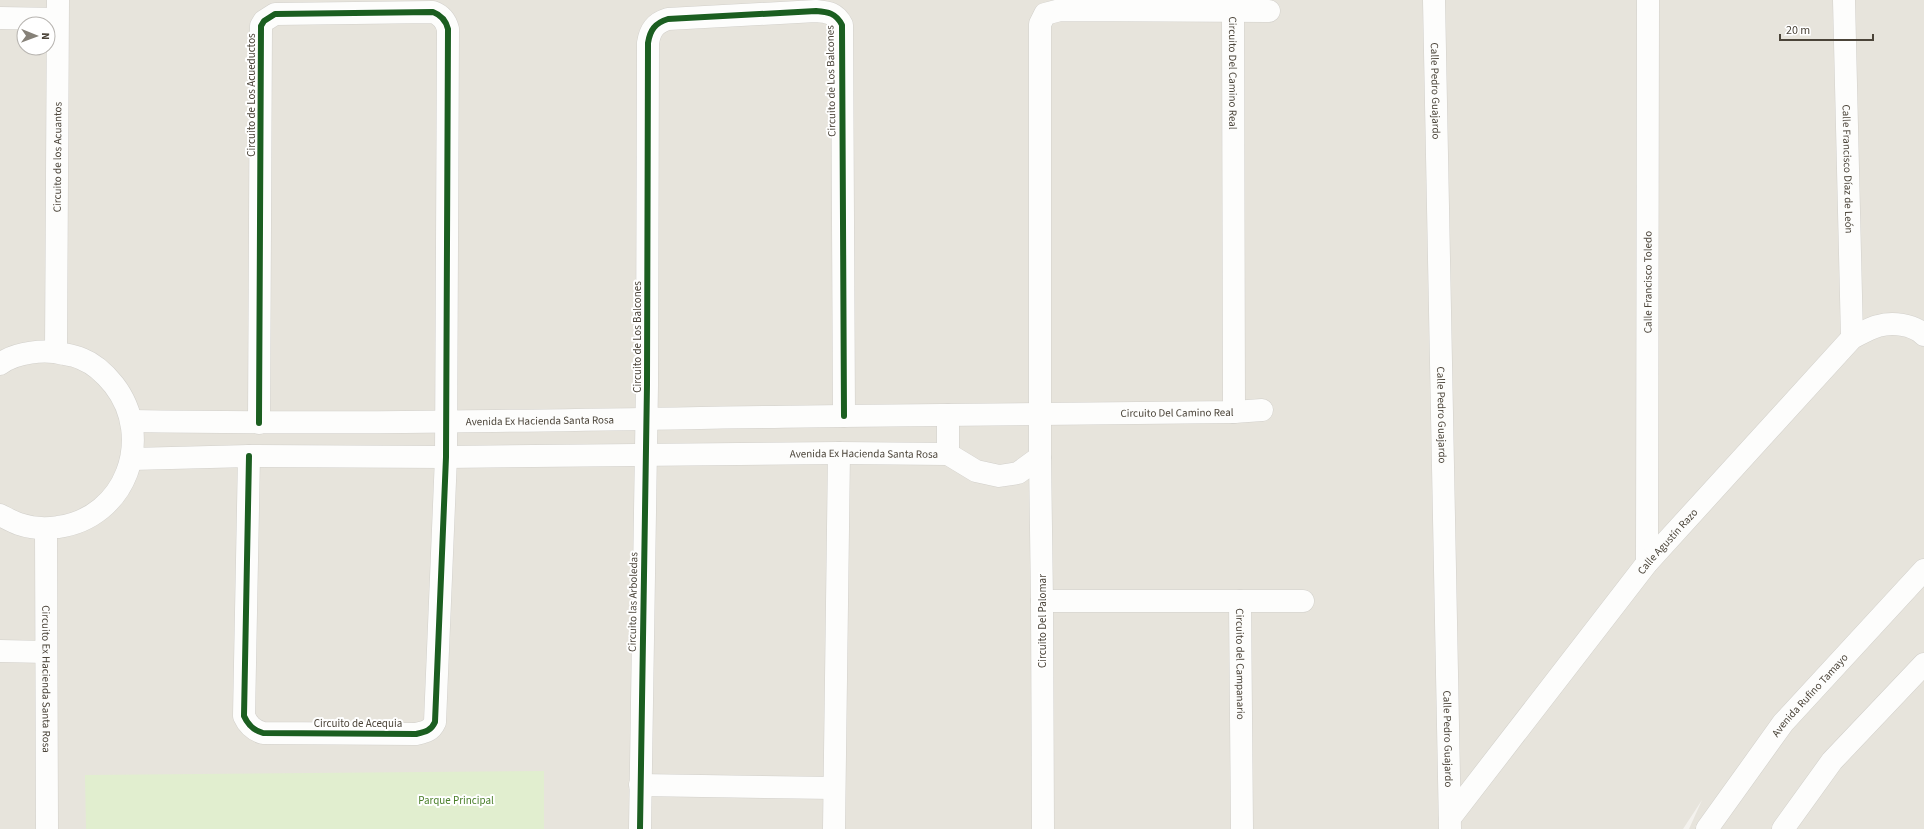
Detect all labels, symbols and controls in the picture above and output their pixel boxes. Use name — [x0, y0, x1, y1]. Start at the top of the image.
north arrow — [16, 16, 56, 56]
street label: Circuito Del Camino Real — [1226, 16, 1241, 130]
scale bar — [1780, 16, 1873, 42]
text: 20 m — [1786, 22, 1810, 39]
street label: Circuito de Los Balcones — [823, 25, 839, 137]
text: N — [38, 32, 53, 40]
street label: Circuito de Los Acueductos — [244, 33, 259, 157]
street label: Calle Pedro Guajardo — [1427, 42, 1444, 140]
street label: Circuito de los Acuantos — [49, 101, 65, 212]
street label: Calle Francisco Díaz de León — [1839, 104, 1857, 234]
street label: Calle Francisco Toledo — [1640, 231, 1655, 333]
street label: Circuito de Los Balcones — [630, 281, 645, 393]
street label: Calle Pedro Guajardo — [1434, 366, 1450, 464]
street label: Circuito Del Camino Real — [1120, 405, 1234, 420]
street label: Avenida Ex Hacienda Santa Rosa — [466, 412, 614, 429]
street label: Avenida Ex Hacienda Santa Rosa — [790, 445, 938, 461]
street label: Calle Agustín Razo — [1634, 505, 1701, 577]
street label: Circuito las Arboledas — [625, 552, 641, 652]
street label: Circuito Del Palomar — [1035, 574, 1050, 668]
street label: Circuito Ex Hacienda Santa Rosa — [39, 605, 54, 753]
street label: Circuito del Campanario — [1233, 608, 1249, 720]
street label: Avenida Rufino Tamayo — [1768, 650, 1851, 740]
street label: Calle Pedro Guajardo — [1440, 690, 1457, 788]
street label: Circuito de Acequia — [314, 716, 402, 731]
park label: Parque Principal — [418, 793, 494, 808]

